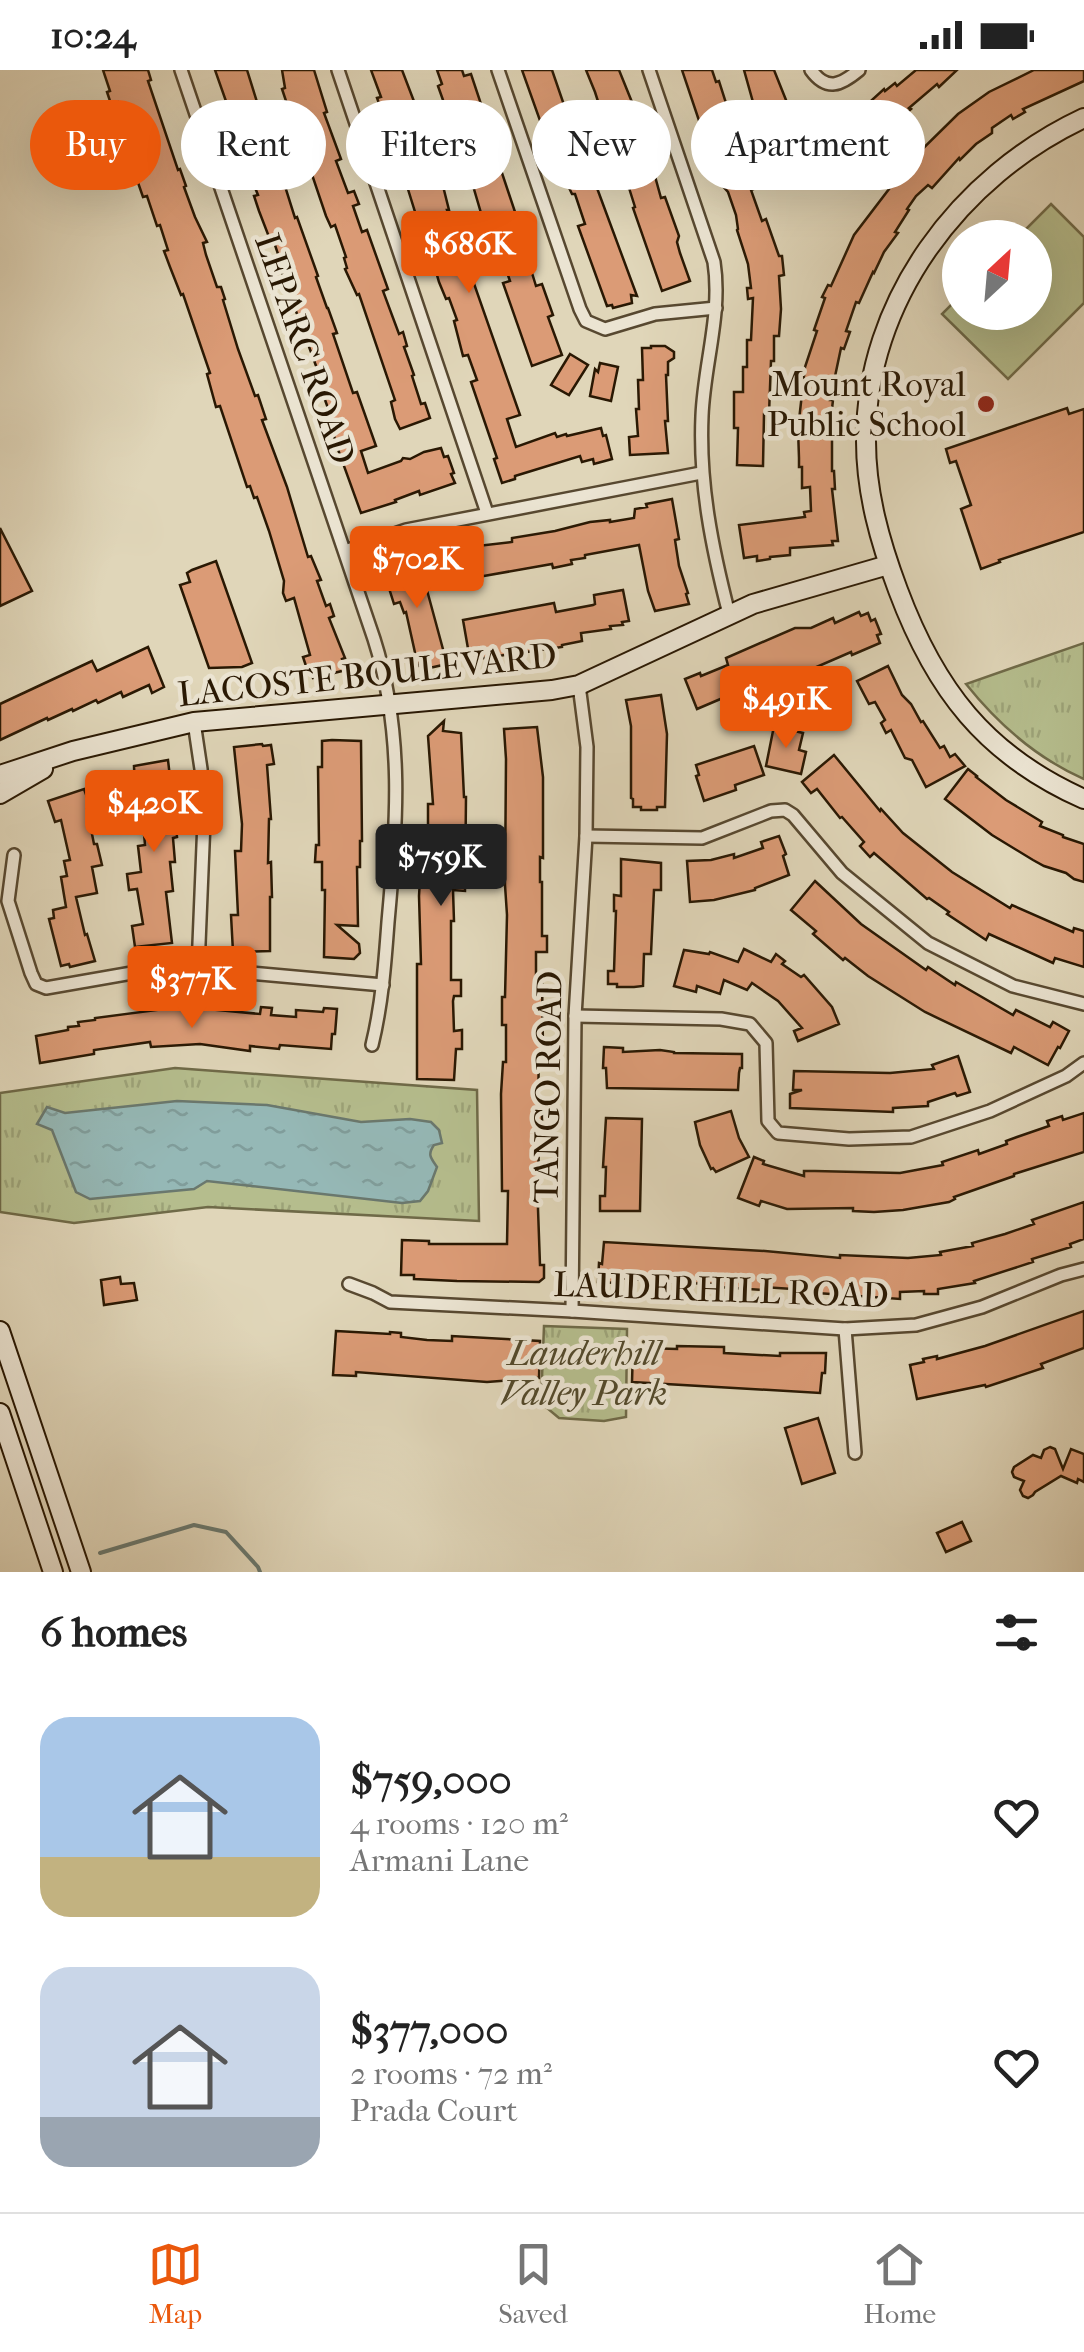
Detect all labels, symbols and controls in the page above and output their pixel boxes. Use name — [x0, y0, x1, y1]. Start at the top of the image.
text: 10:24 — [50, 13, 135, 58]
chip: Buy — [30, 100, 161, 190]
chip: Rent — [181, 100, 326, 190]
chip: Filters — [346, 100, 512, 190]
chip: New — [532, 100, 671, 190]
chip: Apartment — [691, 100, 925, 190]
pin: $686K — [399, 211, 539, 296]
north arrow — [942, 220, 1052, 330]
map controls — [942, 220, 1052, 330]
text: $686K — [423, 225, 515, 262]
street label: LEPARC ROAD — [246, 228, 364, 470]
place label: Mount Royal Public School — [767, 364, 966, 445]
marker: Mount Royal Public School — [975, 393, 997, 415]
pin: $702K — [347, 526, 487, 611]
text: $702K — [372, 540, 462, 577]
street label: LACOSTE BOULEVARD — [176, 635, 558, 715]
pin: $491K — [716, 666, 856, 751]
text: $491K — [742, 680, 830, 717]
pin: $420K — [84, 770, 224, 855]
text: $420K — [107, 784, 201, 821]
pin: $759K — [371, 824, 511, 909]
text: $759K — [398, 838, 484, 875]
pin: $377K — [122, 946, 262, 1031]
text: $377K — [150, 960, 234, 997]
street label: TANGO ROAD — [525, 970, 571, 1204]
street label: LAUDERHILL ROAD — [553, 1264, 889, 1316]
park label: Lauderhill Valley Park — [501, 1333, 667, 1414]
icon: filters — [989, 1605, 1044, 1660]
text: 6 homes — [40, 1608, 187, 1657]
text: $759,000 — [350, 1756, 512, 1805]
icon: home — [120, 1757, 240, 1877]
icon: heart — [989, 1790, 1044, 1845]
text: 4 rooms · 120 m² — [350, 1805, 568, 1842]
text: Armani Lane — [350, 1842, 529, 1879]
text: $377,000 — [350, 2006, 508, 2055]
icon: home — [120, 2007, 240, 2127]
icon: heart — [989, 2040, 1044, 2095]
text: 2 rooms · 72 m² — [350, 2055, 552, 2092]
text: Prada Court — [350, 2092, 518, 2129]
tab: Map — [148, 2237, 203, 2330]
tab: Saved — [498, 2237, 568, 2330]
tab: Home — [863, 2237, 936, 2330]

